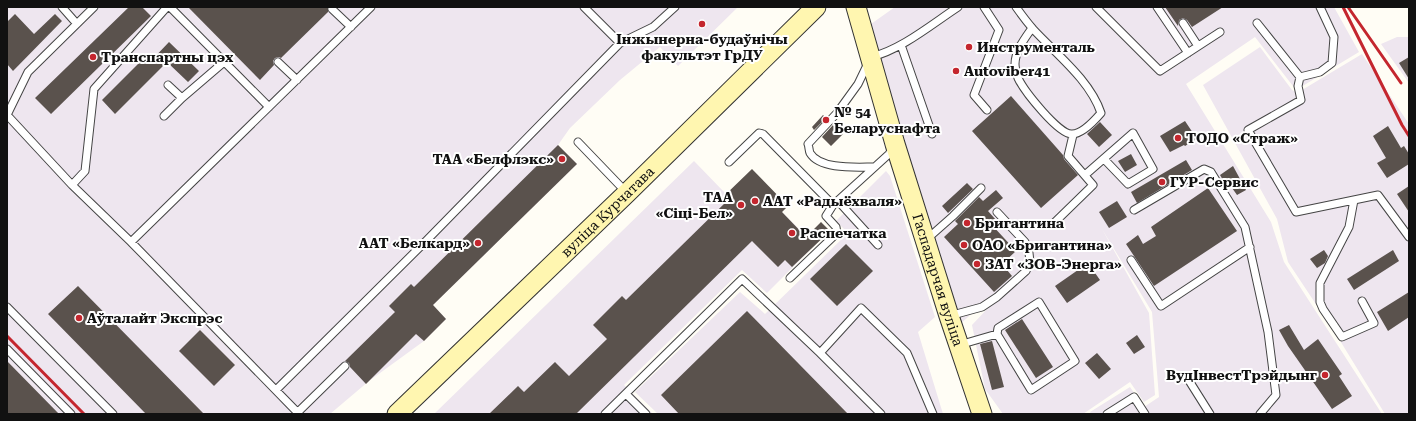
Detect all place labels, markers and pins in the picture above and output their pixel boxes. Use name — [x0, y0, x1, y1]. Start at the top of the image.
marker: Інжынерна-будаўнічы факультэт ГрДУ — [697, 19, 707, 29]
place label: Інжынерна-будаўнічы факультэт ГрДУ — [616, 31, 788, 63]
place label: Инструменталь — [977, 39, 1096, 55]
marker: Инструменталь — [964, 42, 974, 52]
place label: Транспартны цэх — [101, 49, 234, 65]
marker: Транспартны цэх — [88, 52, 98, 62]
place label: Autoviber41 — [964, 63, 1050, 79]
marker: Autoviber41 — [951, 66, 961, 76]
place label: № 54 Беларуснафта — [834, 104, 941, 136]
marker: № 54 Беларуснафта — [821, 115, 831, 125]
place label: ТОДО «Страж» — [1186, 130, 1298, 146]
marker: ТОДО «Страж» — [1173, 133, 1183, 143]
place label: ТАА «Белфлэкс» — [432, 151, 554, 167]
marker: ТАА «Белфлэкс» — [557, 154, 567, 164]
place label: ГУР-Сервис — [1170, 174, 1259, 190]
marker: ГУР-Сервис — [1157, 177, 1167, 187]
place label: ТАА «Сіці-Бел» — [656, 189, 733, 221]
place label: ААТ «Радыёхваля» — [763, 193, 902, 209]
marker: ААТ «Радыёхваля» — [750, 196, 760, 206]
marker: ТАА «Сіці-Бел» — [736, 200, 746, 210]
place label: Бригантина — [975, 215, 1065, 231]
marker: Бригантина — [962, 218, 972, 228]
place label: Распечатка — [800, 225, 887, 241]
marker: Распечатка — [787, 228, 797, 238]
place label: ААТ «Белкард» — [359, 235, 470, 251]
place label: ОАО «Бригантина» — [972, 237, 1112, 253]
marker: ААТ «Белкард» — [473, 238, 483, 248]
marker: ОАО «Бригантина» — [959, 240, 969, 250]
place label: ЗАТ «ЗОВ-Энерга» — [985, 256, 1122, 272]
marker: ЗАТ «ЗОВ-Энерга» — [972, 259, 982, 269]
place label: Аўталайт Экспрэс — [87, 310, 222, 326]
marker: Аўталайт Экспрэс — [74, 313, 84, 323]
place label: ВудІнвестТрэйдынг — [1166, 367, 1317, 383]
marker: ВудІнвестТрэйдынг — [1320, 370, 1330, 380]

